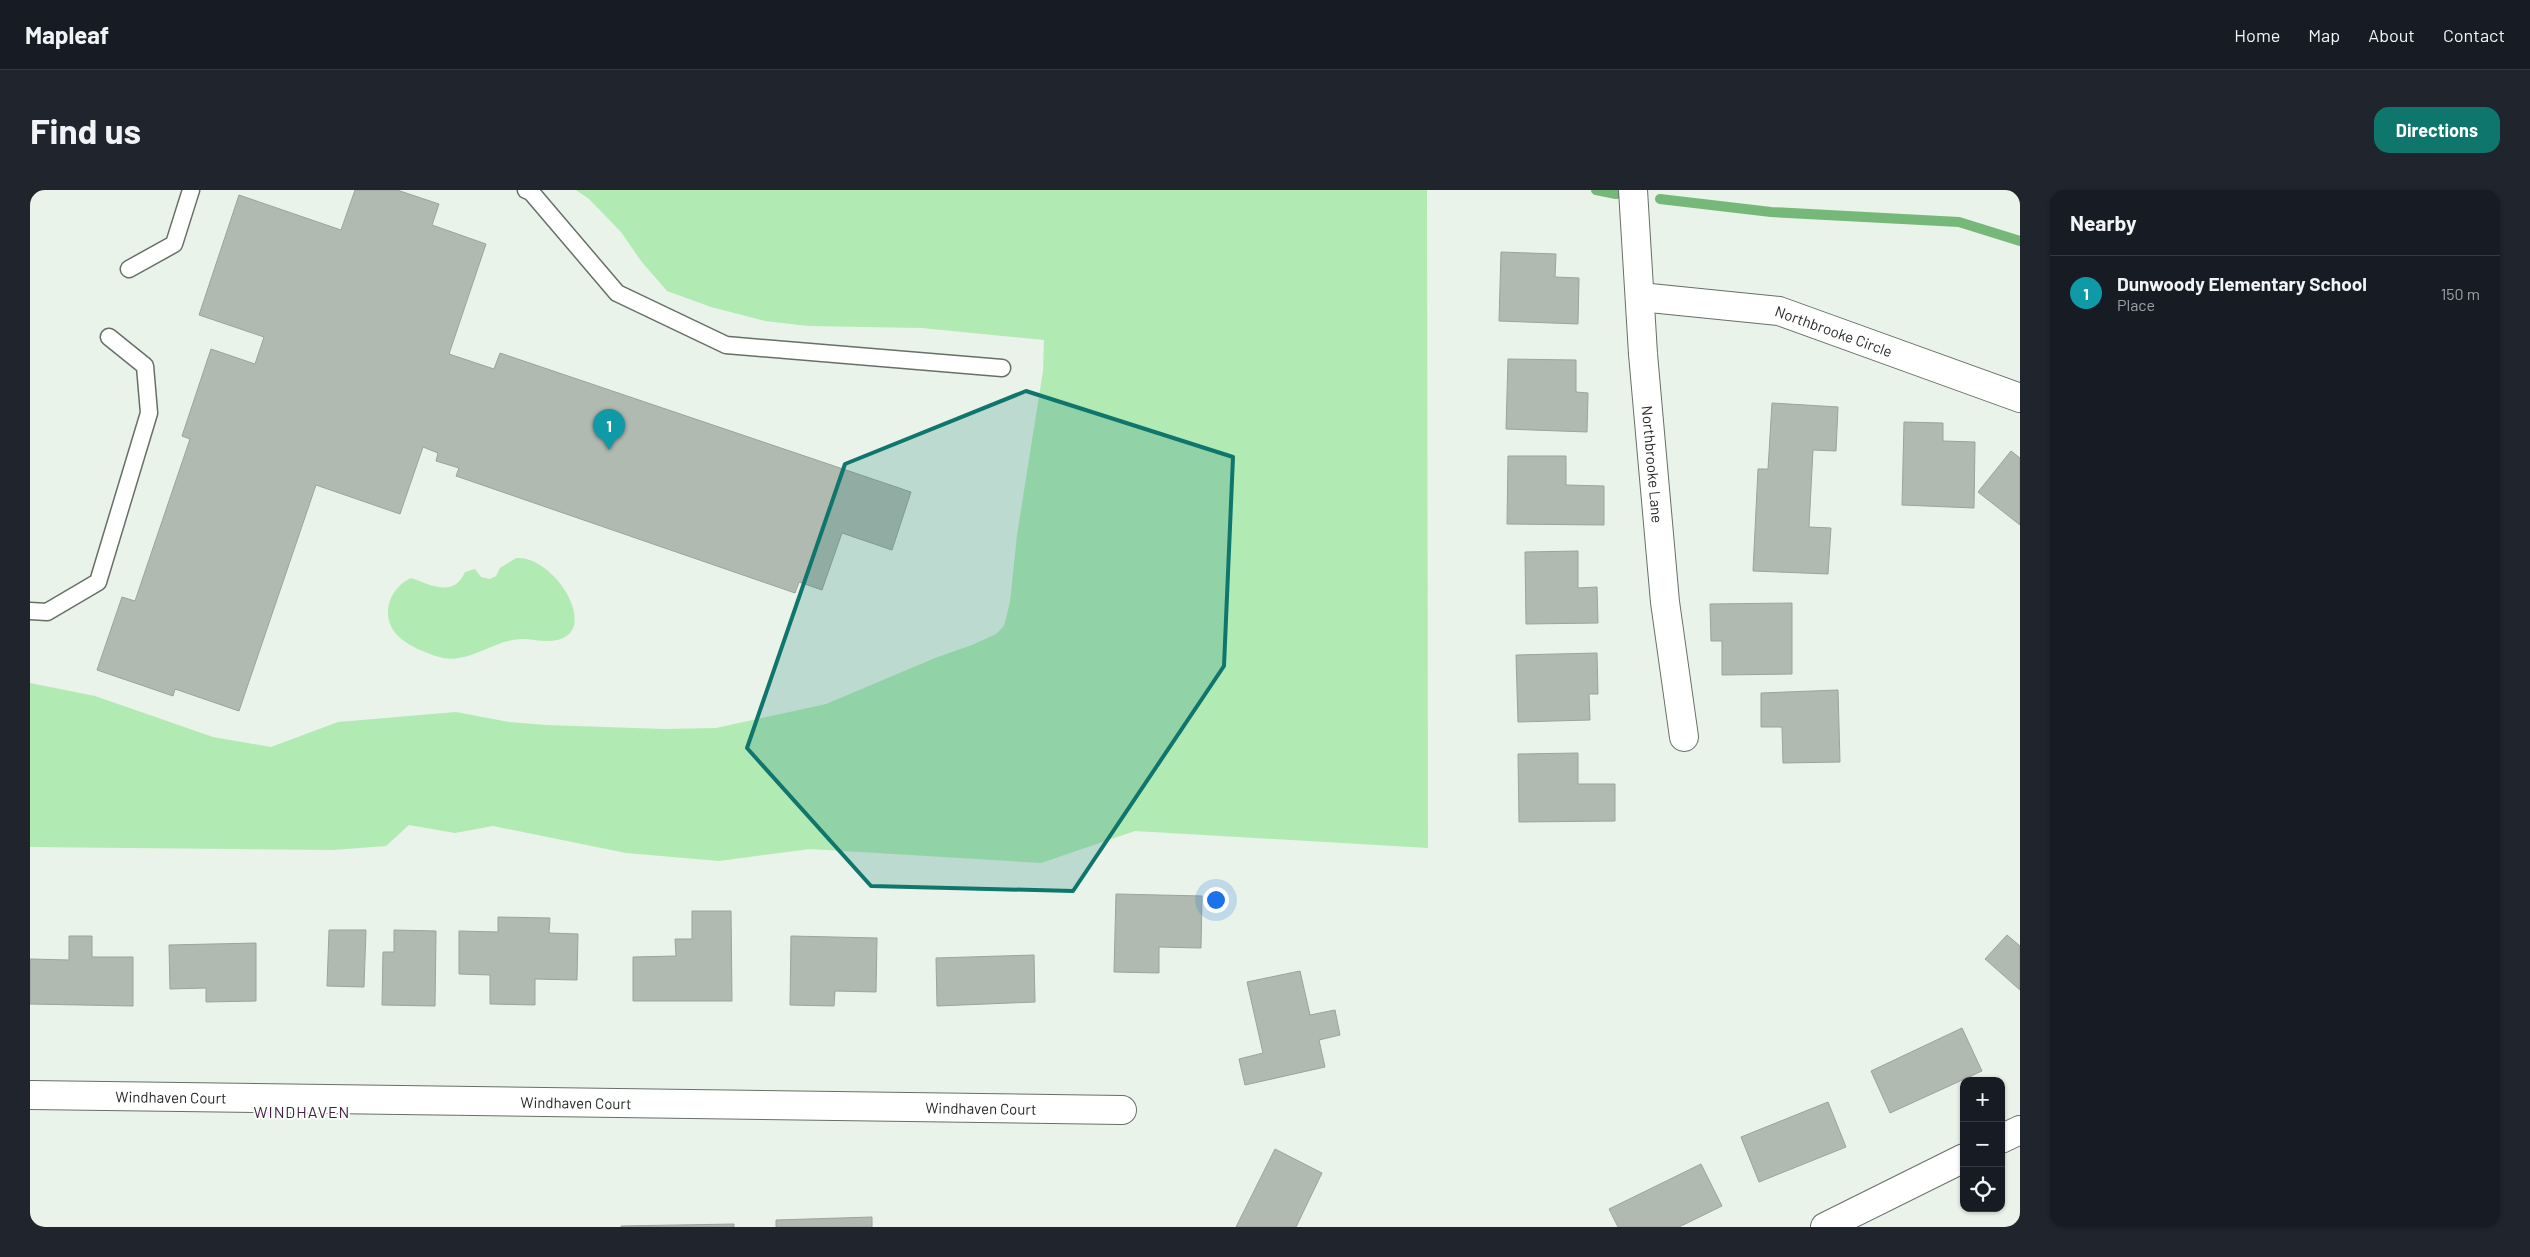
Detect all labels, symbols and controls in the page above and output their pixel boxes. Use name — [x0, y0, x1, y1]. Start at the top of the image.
text: Mapleaf — [25, 20, 109, 49]
text: Home — [2234, 24, 2280, 46]
text: Map — [2308, 24, 2340, 46]
text: About — [2368, 24, 2415, 46]
text: Contact — [2443, 24, 2505, 46]
button: Directions — [2374, 107, 2500, 153]
text: Find us — [30, 109, 141, 151]
text: Nearby — [2070, 210, 2136, 235]
text: Dunwoody Elementary School — [2117, 272, 2367, 295]
text: 1 — [2083, 284, 2089, 303]
text: 150 m — [2441, 284, 2480, 303]
text: Place — [2117, 295, 2155, 314]
street label: Northbrooke Circle — [1773, 301, 1895, 360]
street label: Northbrooke Lane — [1639, 405, 1667, 524]
pin: 1 — [593, 409, 625, 450]
your location — [1203, 887, 1229, 913]
map controls — [1960, 1077, 2005, 1212]
button: + — [1960, 1077, 2005, 1122]
street label: Windhaven Court — [115, 1087, 227, 1107]
street label: Windhaven Court — [520, 1093, 632, 1112]
street label: Windhaven Court — [925, 1098, 1037, 1118]
district label: WINDHAVEN — [254, 1102, 350, 1121]
button: − — [1960, 1122, 2005, 1167]
button: locate — [1960, 1167, 2005, 1212]

